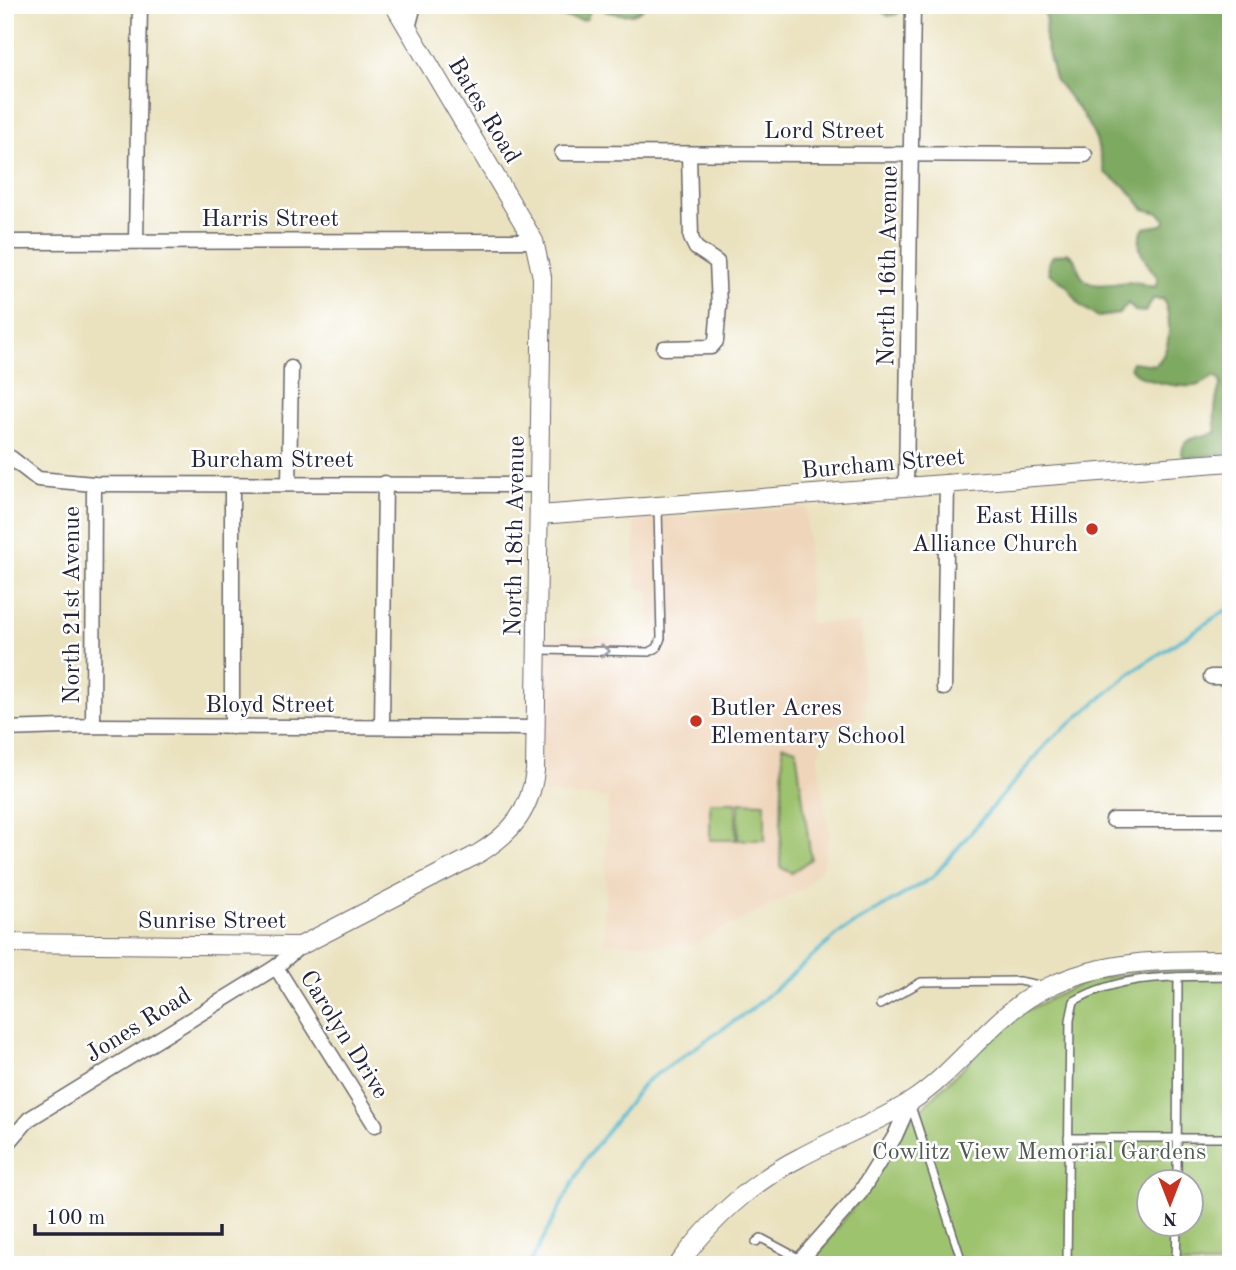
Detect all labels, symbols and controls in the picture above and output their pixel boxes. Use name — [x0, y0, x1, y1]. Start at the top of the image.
street label: Bates Road — [442, 54, 524, 168]
street label: Lord Street — [764, 120, 884, 144]
street label: North 16th Avenue — [875, 166, 903, 367]
street label: Harris Street — [201, 208, 339, 232]
street label: North 18th Avenue — [502, 436, 530, 637]
street label: Burcham Street — [800, 446, 966, 484]
street label: Burcham Street — [190, 449, 354, 473]
place label: East Hills Alliance Church — [912, 505, 1078, 557]
street label: North 21st Avenue — [61, 506, 85, 704]
marker: East Hills Alliance Church — [1084, 521, 1100, 537]
one-way arrow — [600, 643, 611, 659]
street label: Bloyd Street — [205, 694, 335, 718]
place label: Butler Acres Elementary School — [710, 697, 905, 749]
marker: Butler Acres Elementary School — [688, 713, 704, 729]
street label: Sunrise Street — [138, 910, 286, 934]
street label: Carolyn Drive — [294, 967, 392, 1103]
street label: Jones Road — [82, 984, 196, 1068]
park label: Cowlitz View Memorial Gardens — [872, 1141, 1206, 1165]
north arrow — [1134, 1168, 1204, 1238]
scale bar — [35, 1193, 222, 1237]
text: 100 m — [46, 1208, 105, 1229]
text: N — [1162, 1208, 1177, 1227]

